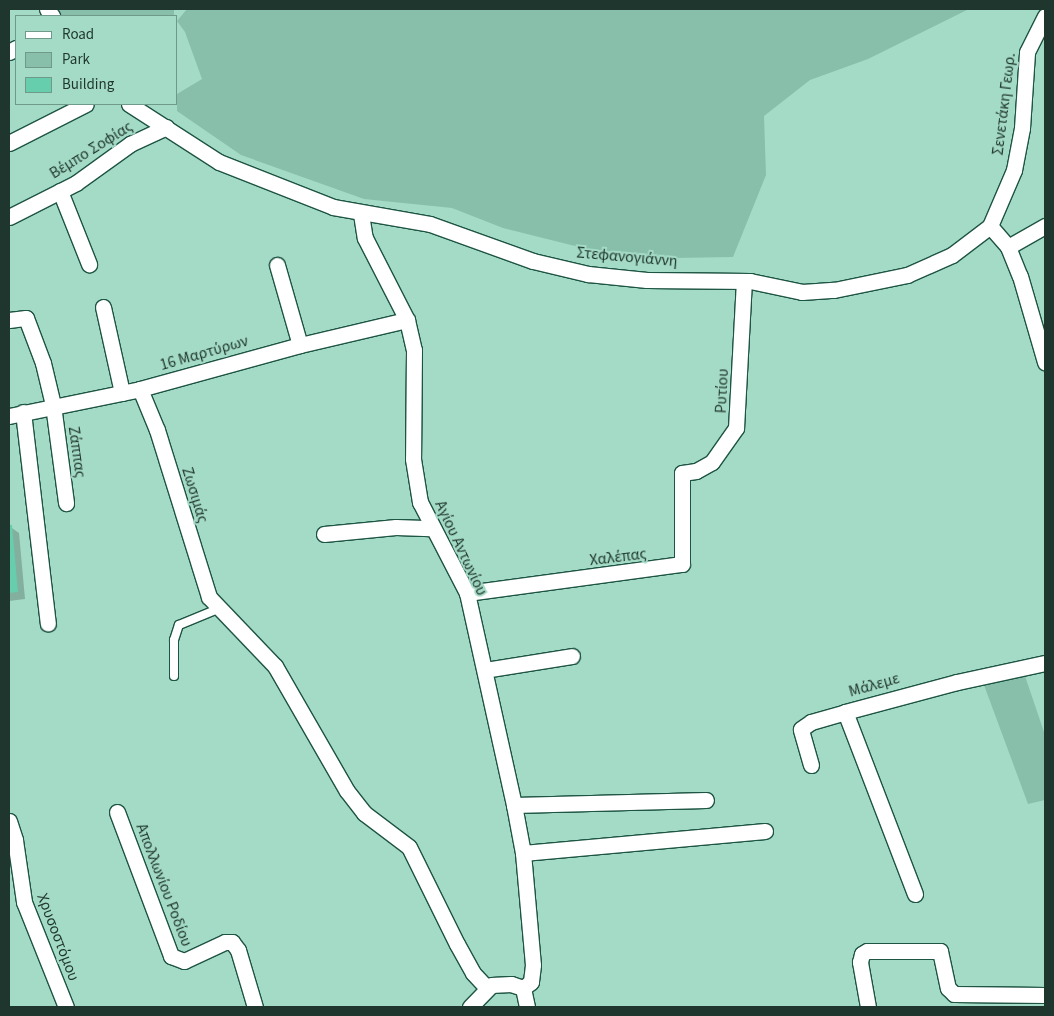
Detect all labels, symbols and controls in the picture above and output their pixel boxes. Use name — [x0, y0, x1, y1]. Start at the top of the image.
legend — [15, 15, 178, 105]
text: Road — [62, 24, 94, 45]
text: Park — [62, 49, 90, 70]
street label: Σενετάκη Γεωρ. — [988, 52, 1020, 156]
text: Building — [62, 74, 114, 95]
street label: Βέμπο Σοφίας — [46, 117, 136, 183]
street label: Στεφανογιάννη — [576, 243, 678, 271]
street label: 16 Μαρτύρων — [158, 331, 250, 375]
street label: Ρυτίου — [711, 368, 733, 414]
street label: Ζάππας — [64, 425, 90, 479]
street label: Ζωσιμάς — [177, 465, 213, 525]
street label: Αγίου Αντωνίου — [431, 497, 491, 599]
street label: Χαλέπας — [588, 544, 648, 570]
street label: Μάλεμε — [846, 669, 902, 701]
street label: Απολλωνίου Ροδίου — [132, 821, 196, 949]
street label: Χρυσοστόμου — [33, 890, 83, 984]

